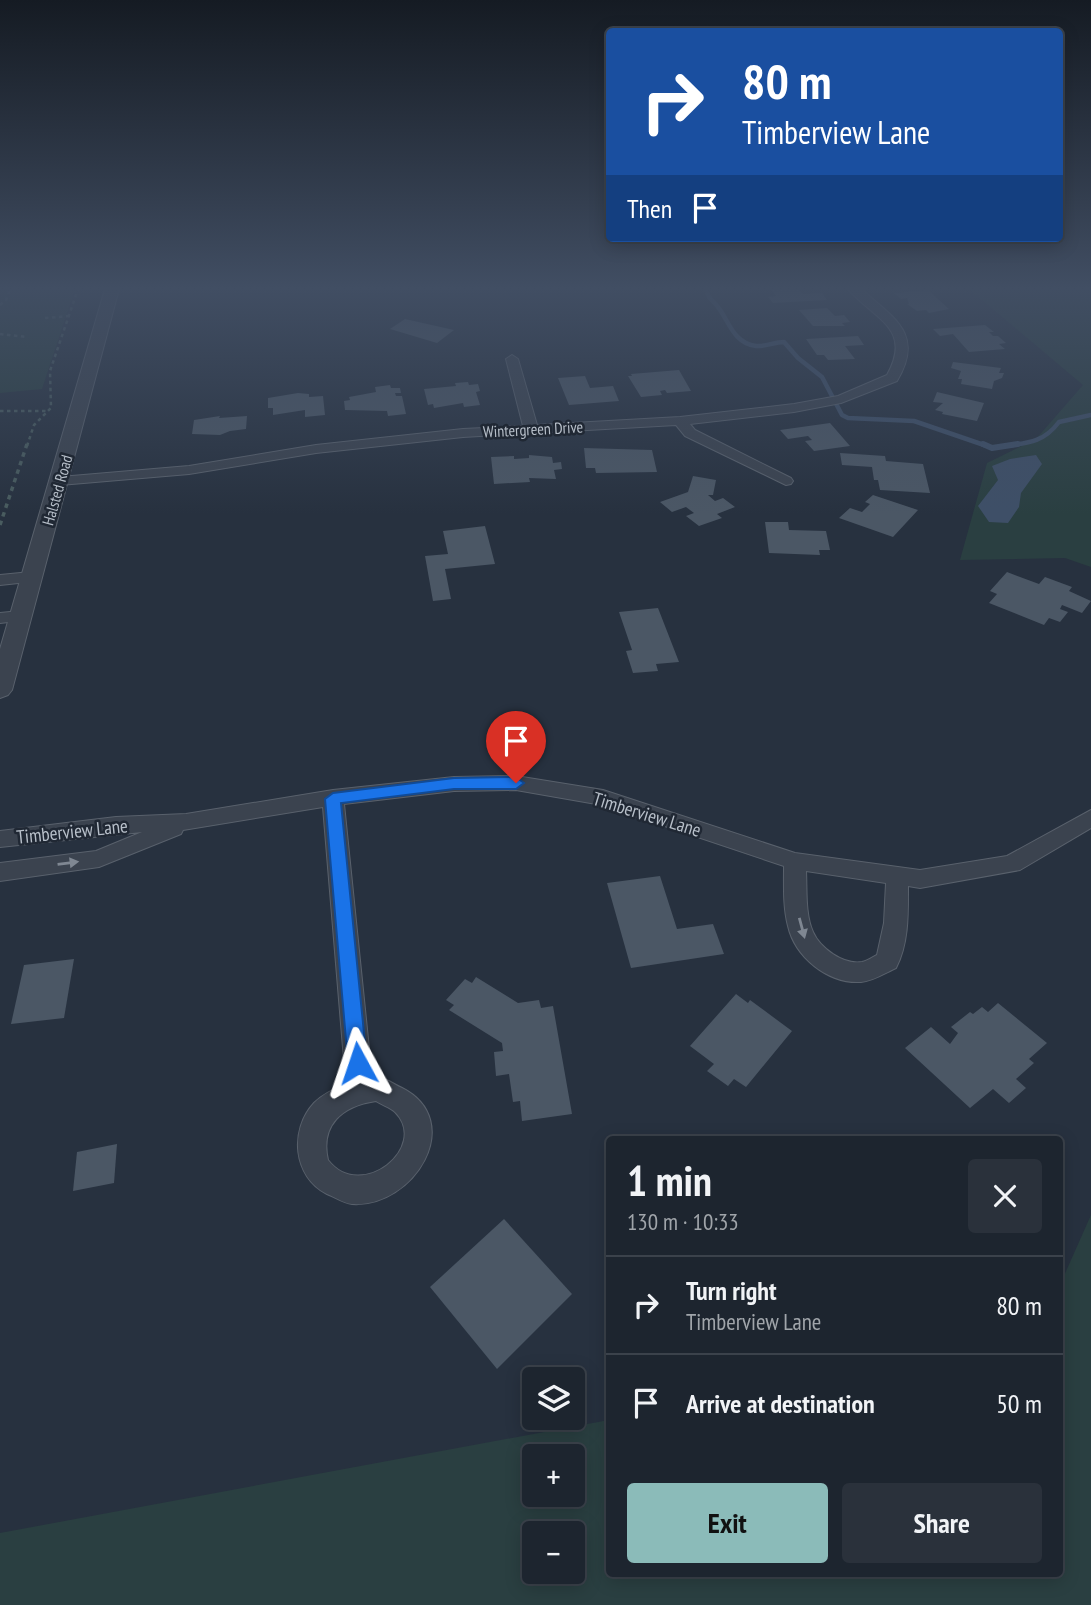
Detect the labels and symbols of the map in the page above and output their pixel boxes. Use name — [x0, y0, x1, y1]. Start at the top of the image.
street label: Wintergreen Drive — [482, 416, 584, 442]
street label: Halsted Road — [37, 452, 77, 528]
pin — [486, 711, 546, 783]
street label: Timberview Lane — [590, 786, 704, 842]
street label: Timberview Lane — [15, 813, 129, 849]
one-way arrow — [57, 857, 79, 868]
one-way arrow — [797, 917, 808, 939]
position arrow — [321, 1026, 395, 1100]

